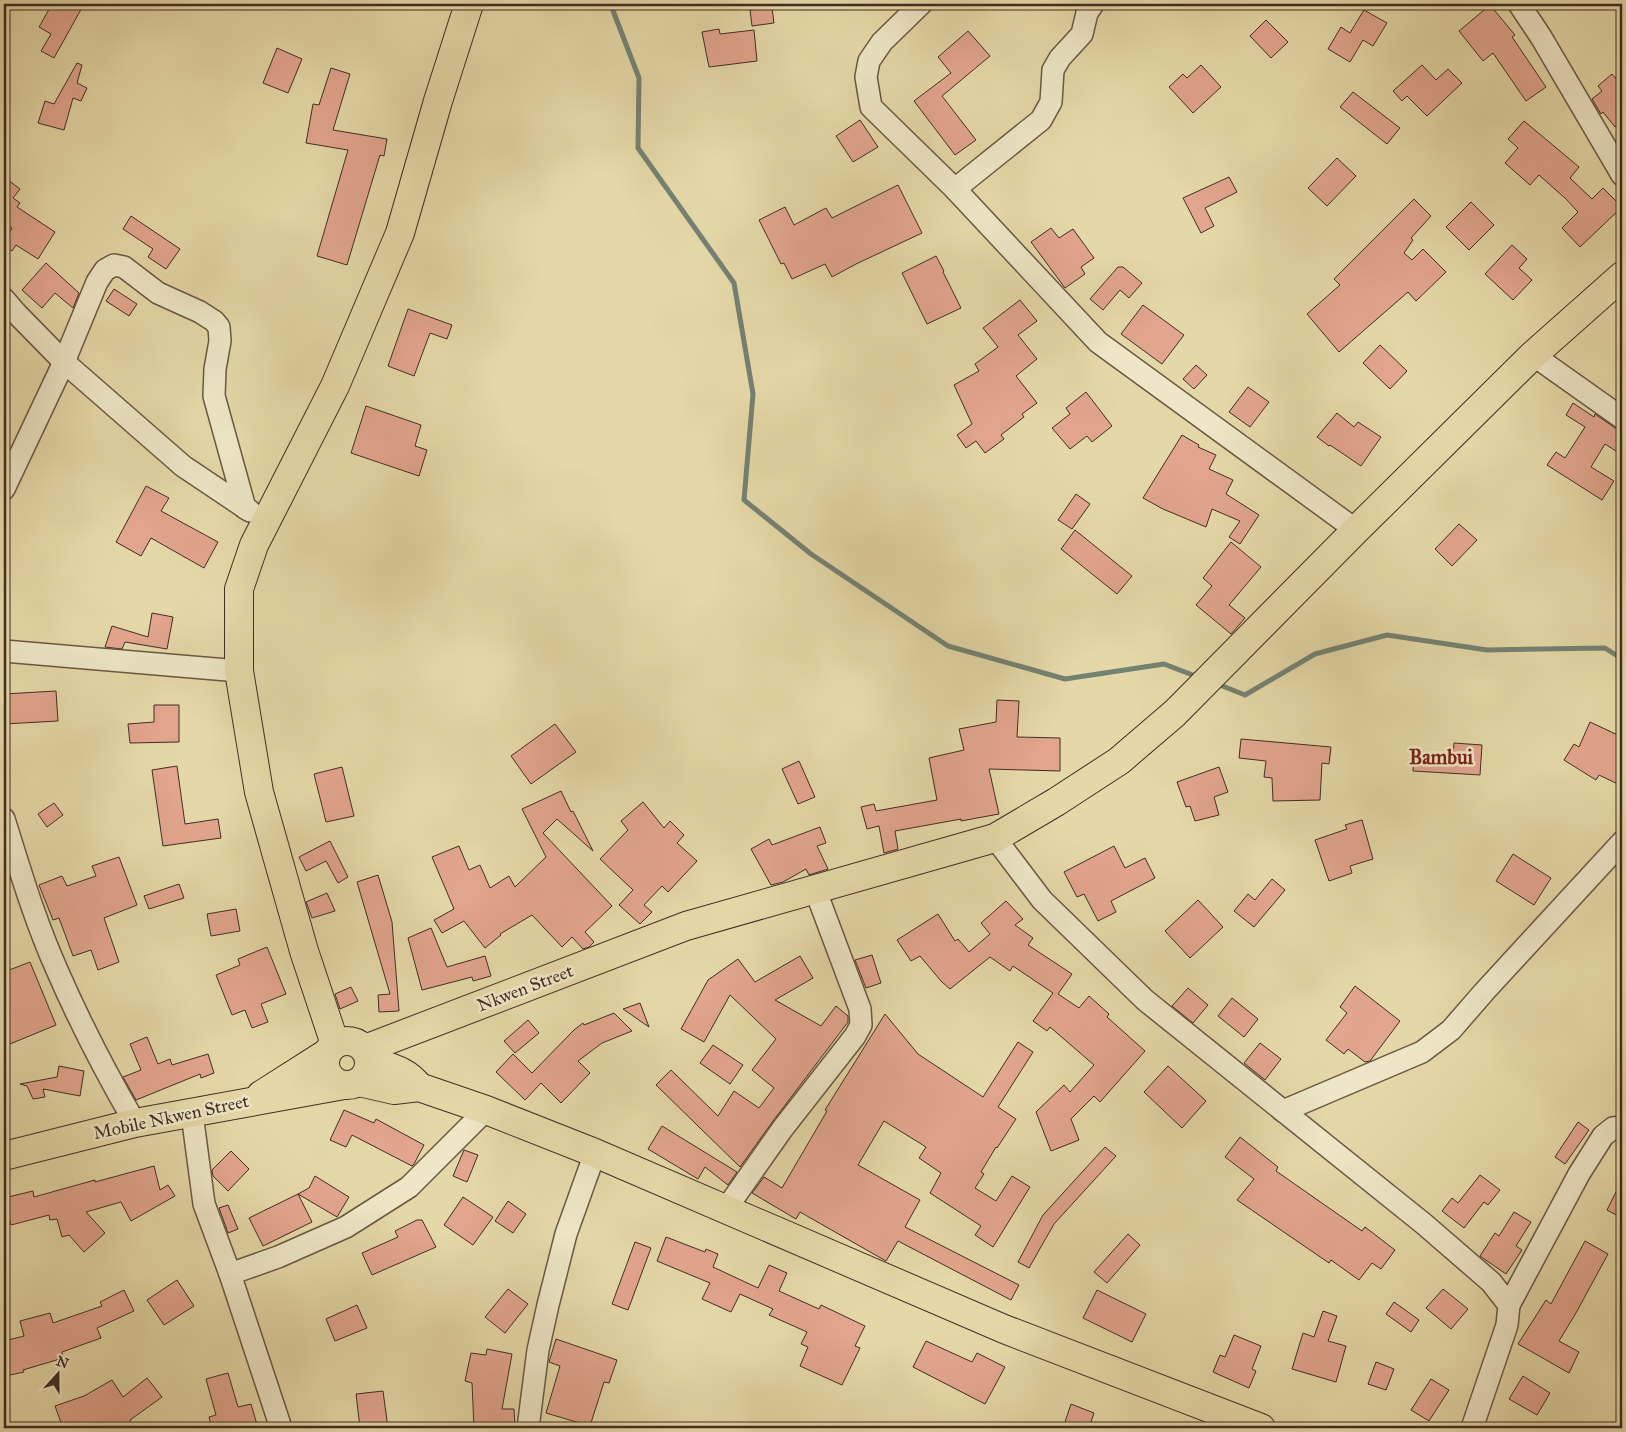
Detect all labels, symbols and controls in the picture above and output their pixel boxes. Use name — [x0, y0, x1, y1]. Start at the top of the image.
district label: Bambui — [1409, 745, 1474, 769]
street label: Nkwen Street — [474, 959, 577, 1016]
street label: Mobile Nkwen Street — [91, 1090, 251, 1144]
north arrow — [32, 1350, 82, 1400]
text: N — [54, 1352, 71, 1372]

